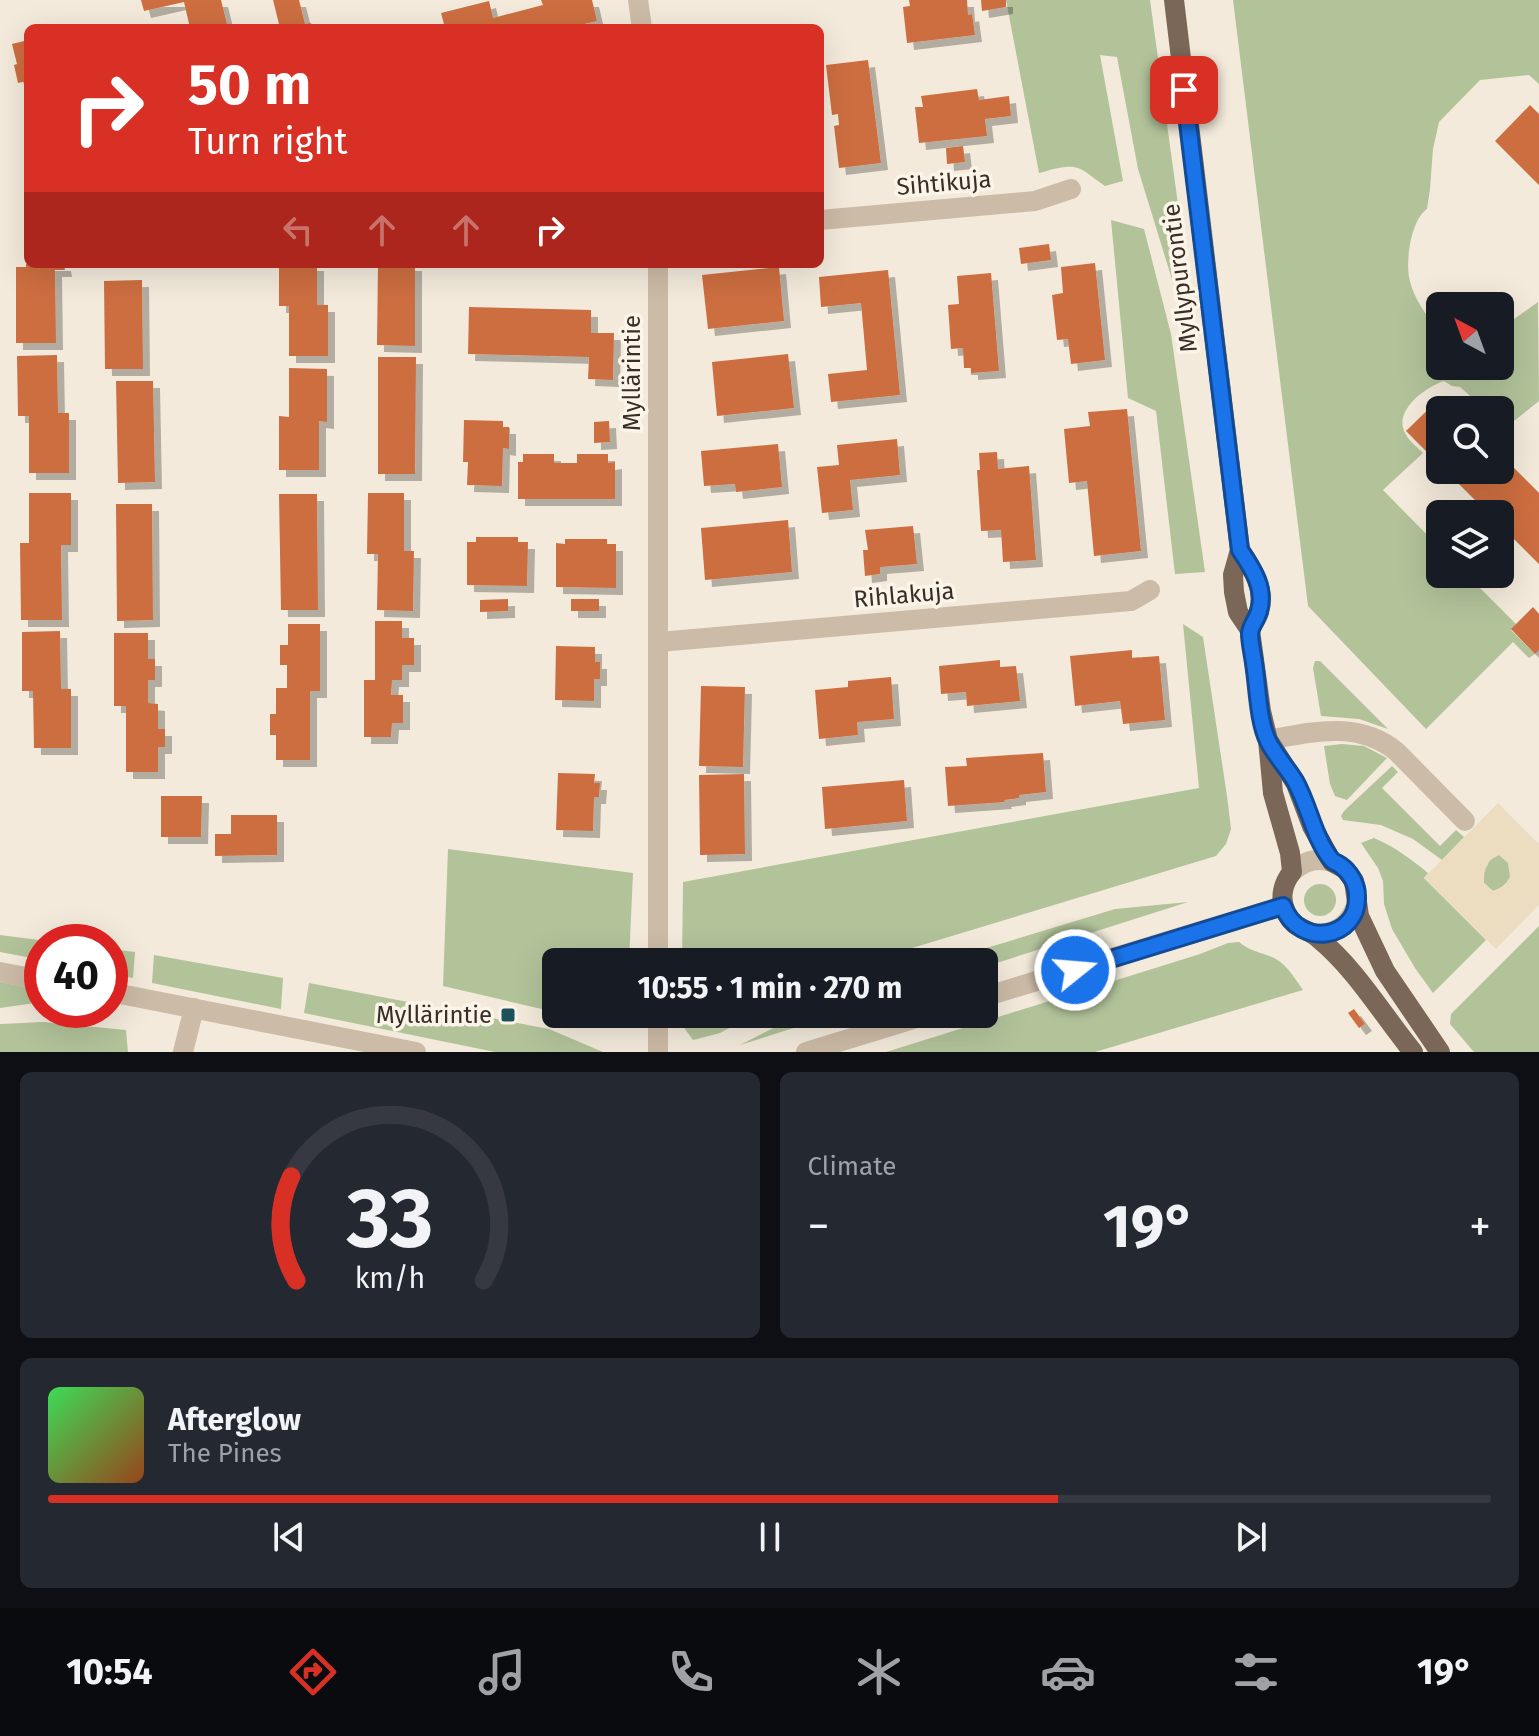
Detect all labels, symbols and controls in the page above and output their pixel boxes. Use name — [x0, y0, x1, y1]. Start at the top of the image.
text: 50 m — [188, 52, 311, 119]
icon: right — [56, 56, 160, 160]
pin — [1150, 56, 1218, 124]
icon: arrive — [1162, 68, 1206, 112]
text: Turn right — [188, 120, 348, 164]
street label: Sihtikuja — [895, 165, 993, 201]
street label: Myllypurontie — [1157, 202, 1203, 354]
icon: left — [276, 208, 320, 252]
icon: ahead — [360, 208, 404, 252]
icon: ahead — [444, 208, 488, 252]
icon: right — [528, 208, 572, 252]
north arrow — [1426, 292, 1514, 380]
map controls — [1426, 292, 1514, 588]
street label: Myllärintie — [618, 315, 646, 431]
button: search — [1426, 396, 1514, 484]
button: layers — [1426, 500, 1514, 588]
street label: Rihlakuja — [852, 577, 956, 613]
speed limit sign: 40 — [24, 924, 128, 1028]
position arrow — [1033, 928, 1117, 1012]
text: 10:55 · 1 min · 270 m — [638, 970, 902, 1006]
place label: Myllärintie — [376, 1001, 492, 1029]
marker: Myllärintie — [499, 1006, 517, 1024]
text: Climate — [808, 1151, 896, 1182]
text: 33 — [345, 1169, 433, 1269]
text: 19° — [1103, 1191, 1196, 1263]
text: − — [808, 1200, 830, 1253]
text: + — [1469, 1200, 1491, 1253]
text: km/h — [354, 1261, 425, 1296]
text: Afterglow — [168, 1402, 301, 1438]
text: The Pines — [168, 1438, 282, 1469]
icon: previous — [267, 1515, 311, 1559]
icon: pause — [748, 1515, 792, 1559]
icon: next — [1229, 1515, 1273, 1559]
icon: directions — [285, 1644, 341, 1700]
icon: music — [474, 1644, 530, 1700]
icon: phone — [663, 1644, 719, 1700]
icon: climate — [851, 1644, 907, 1700]
icon: car — [1040, 1644, 1096, 1700]
icon: filters — [1228, 1644, 1284, 1700]
text: 10:54 — [66, 1650, 153, 1694]
text: 19° — [1417, 1650, 1473, 1694]

